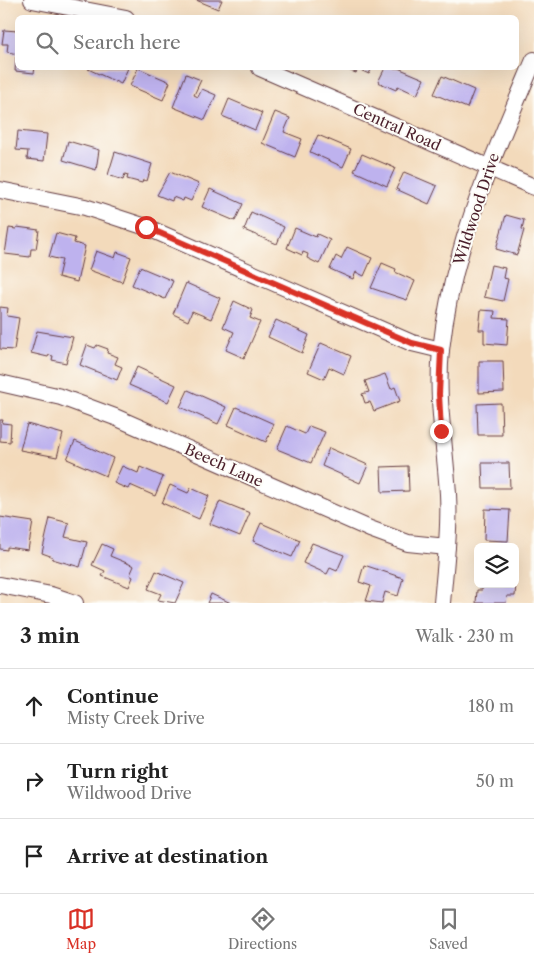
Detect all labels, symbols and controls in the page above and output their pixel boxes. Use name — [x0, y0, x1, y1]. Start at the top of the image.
search box — [15, 15, 519, 70]
icon: search — [33, 29, 61, 57]
text: Search here — [73, 31, 181, 54]
street label: Central Road — [350, 99, 444, 155]
street label: Wildwood Drive — [449, 150, 503, 269]
route start — [135, 216, 158, 239]
route end — [430, 420, 453, 443]
street label: Beech Lane — [182, 439, 266, 491]
map controls — [474, 543, 519, 588]
button: layers — [474, 543, 519, 588]
text: 3 min — [20, 623, 80, 648]
text: Walk · 230 m — [415, 626, 514, 646]
text: Continue — [67, 685, 159, 708]
icon: ahead — [20, 692, 48, 720]
text: 180 m — [468, 696, 514, 716]
text: Misty Creek Drive — [67, 708, 205, 728]
text: Turn right — [67, 760, 168, 783]
icon: right — [20, 767, 48, 795]
text: 50 m — [476, 771, 514, 791]
text: Wildwood Drive — [67, 783, 192, 803]
icon: arrive — [20, 842, 48, 870]
text: Arrive at destination — [67, 845, 268, 868]
tab: Map — [66, 905, 96, 953]
tab: Directions — [228, 905, 297, 953]
tab: Saved — [429, 905, 468, 953]

